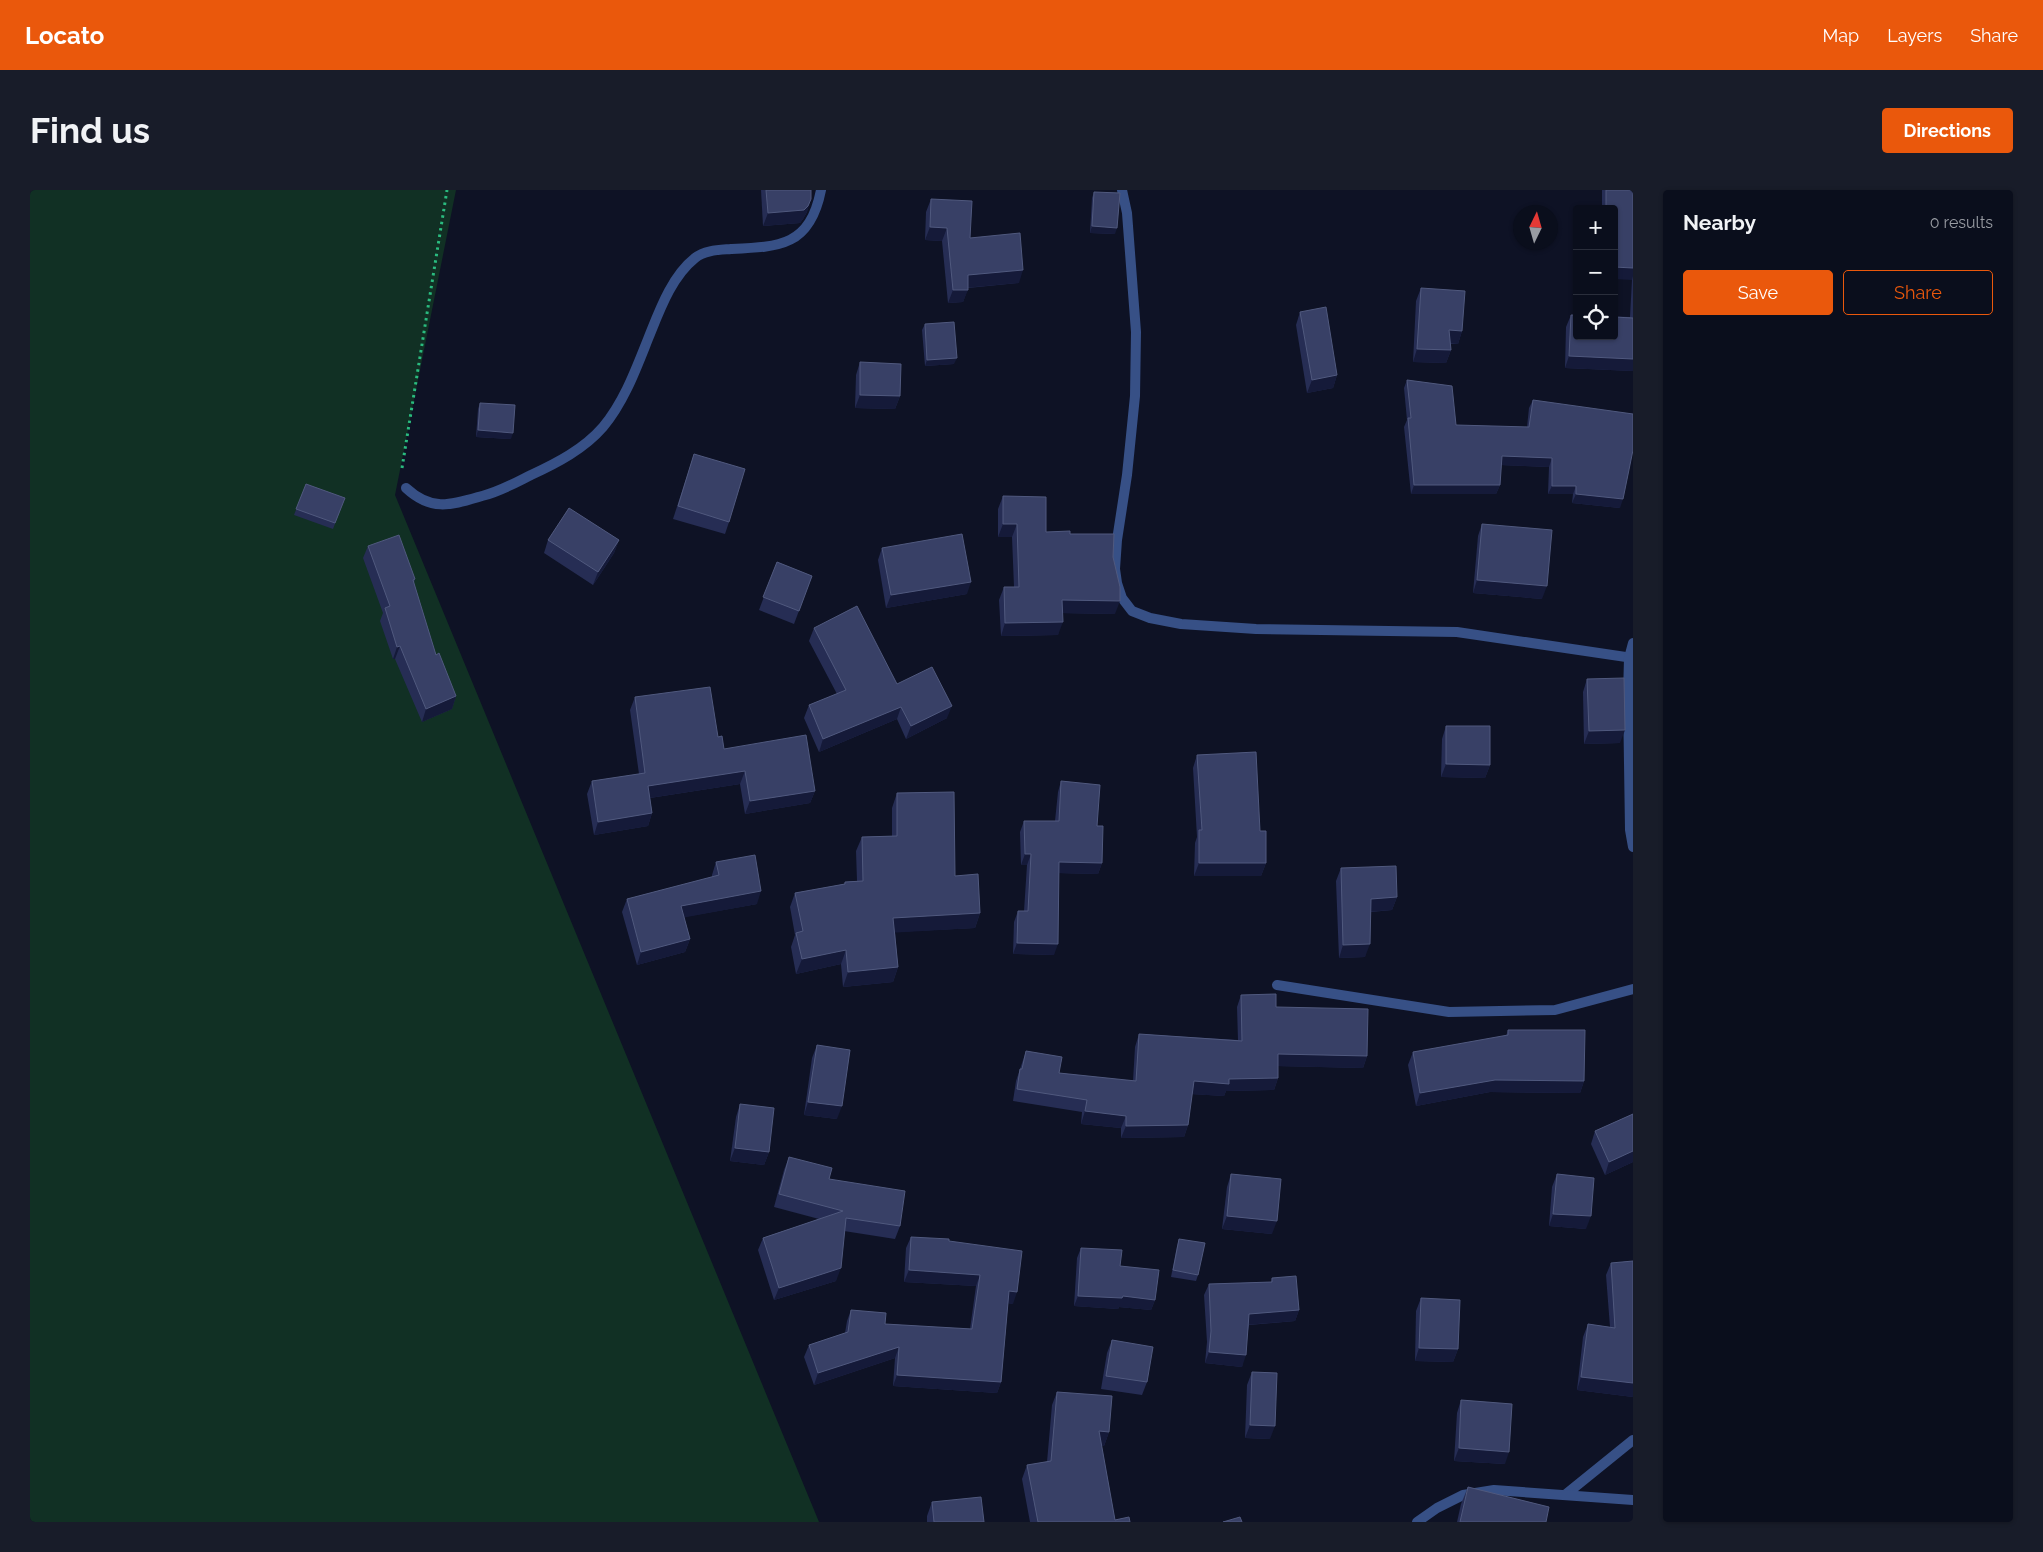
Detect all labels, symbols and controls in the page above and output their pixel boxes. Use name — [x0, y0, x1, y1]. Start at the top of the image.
text: Locato — [25, 21, 104, 50]
text: Map — [1823, 25, 1859, 46]
text: Layers — [1887, 25, 1942, 46]
text: Share — [1970, 25, 2018, 46]
button: Directions — [1882, 108, 2013, 153]
text: Find us — [30, 110, 150, 151]
north arrow — [1513, 205, 1558, 250]
map controls — [1573, 205, 1618, 340]
button: + — [1573, 205, 1618, 250]
text: Nearby — [1683, 210, 1756, 235]
text: 0 results — [1930, 213, 1993, 232]
button: − — [1573, 250, 1618, 295]
button: Save — [1683, 270, 1833, 315]
button: Share — [1843, 270, 1993, 315]
button: locate — [1573, 295, 1618, 340]

